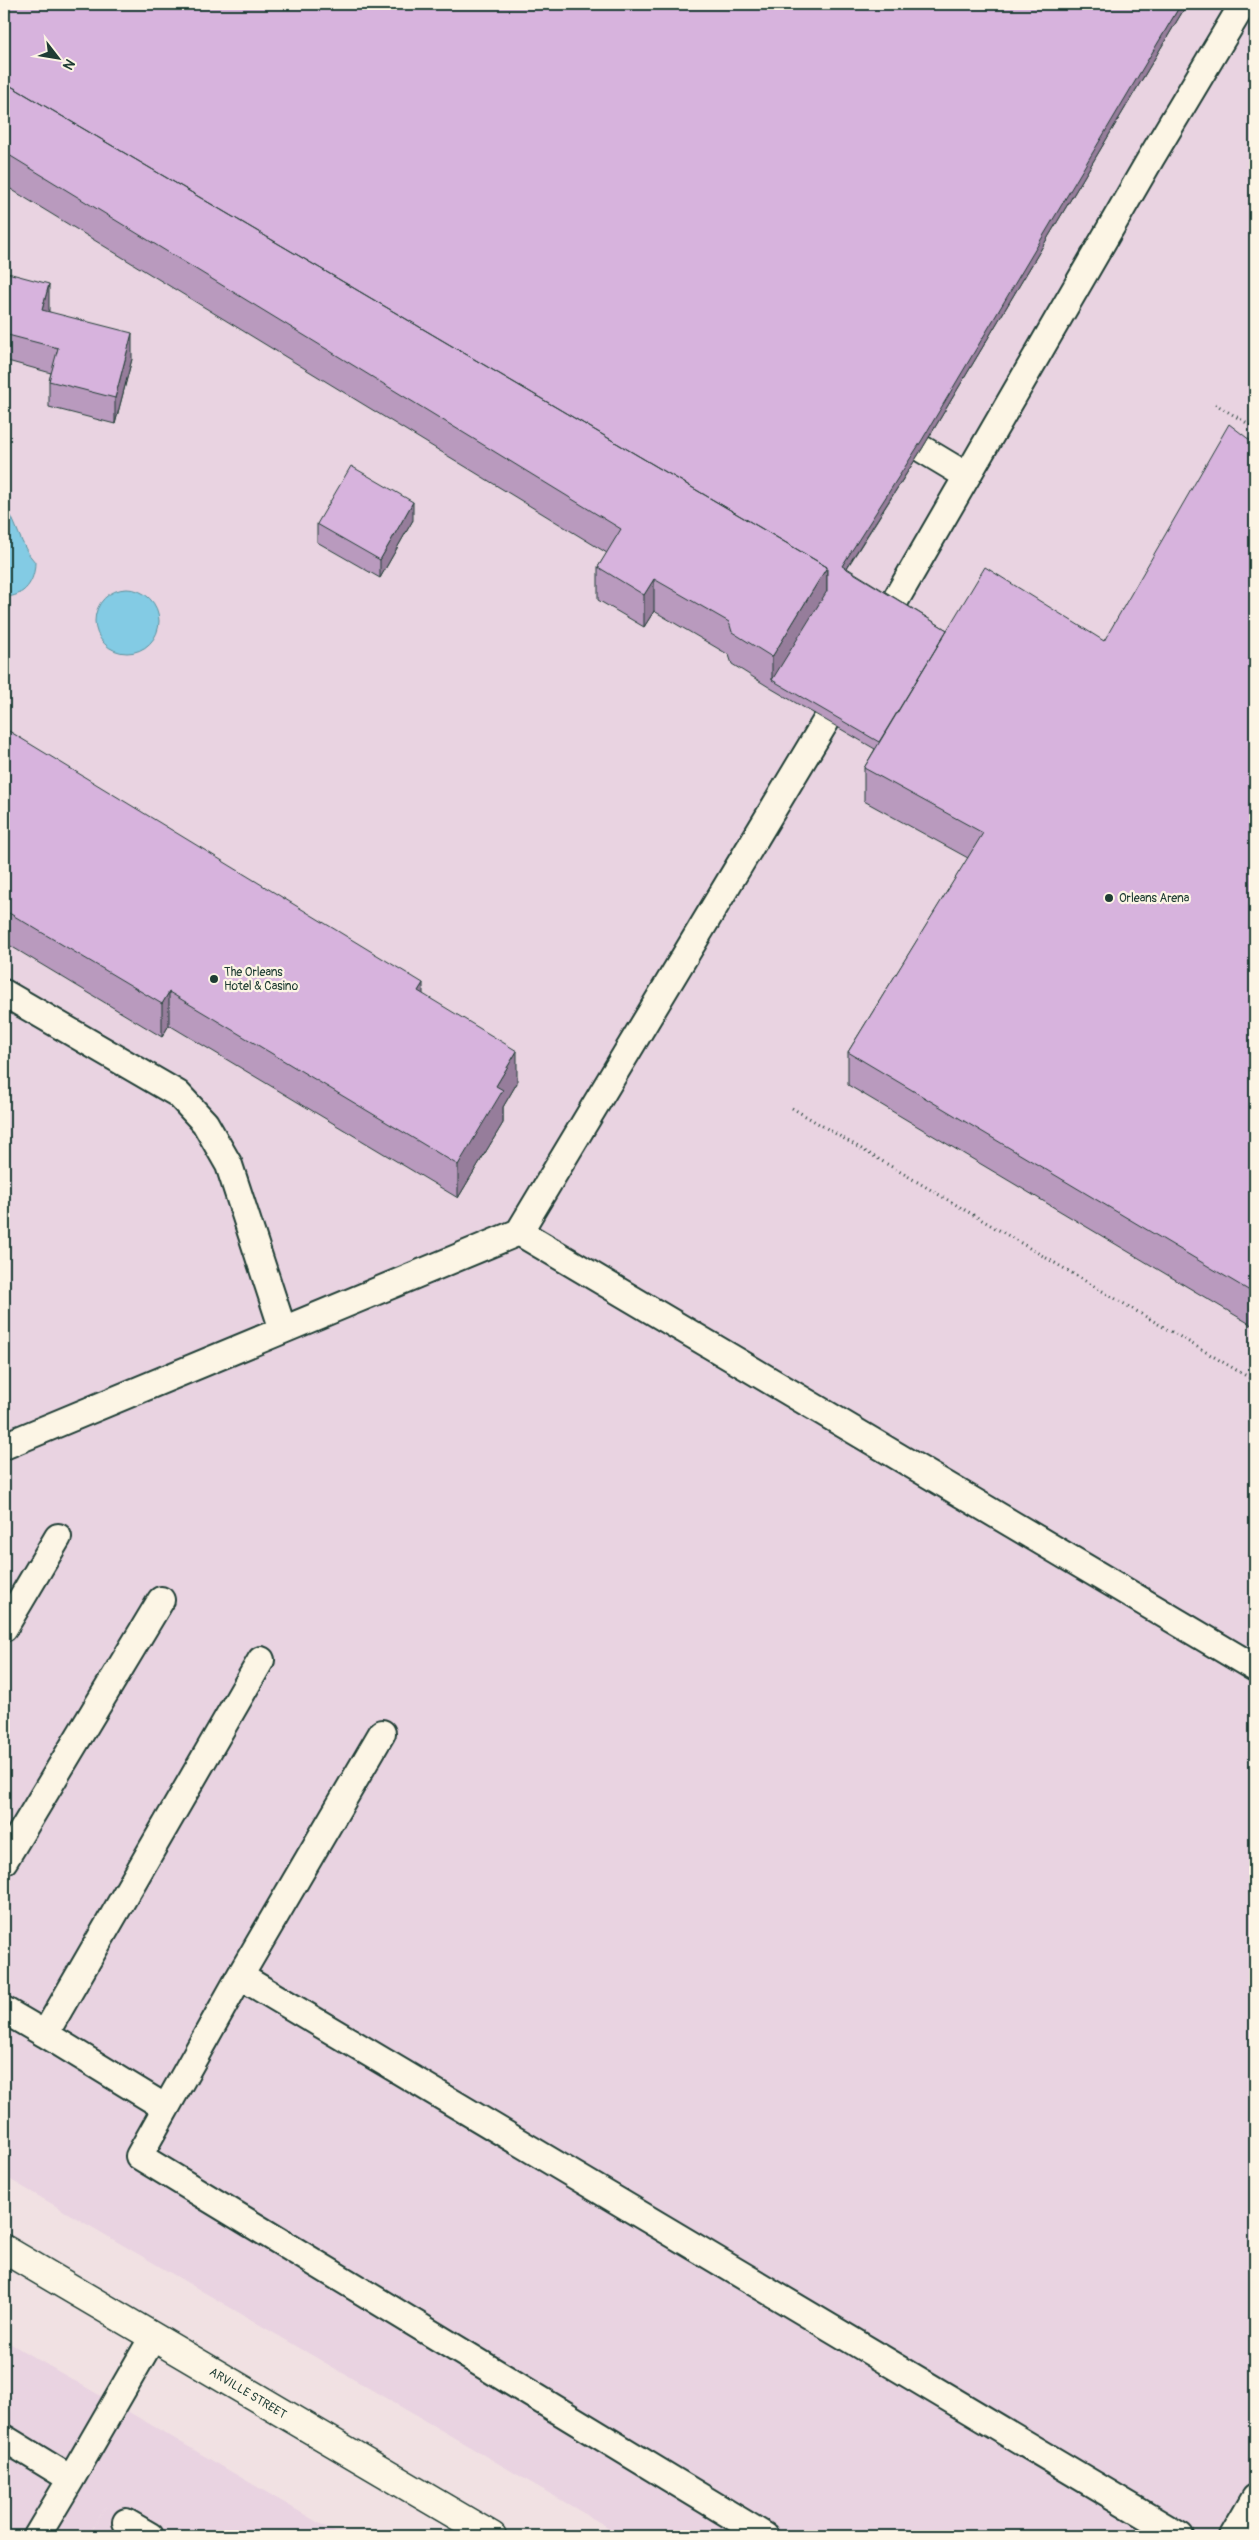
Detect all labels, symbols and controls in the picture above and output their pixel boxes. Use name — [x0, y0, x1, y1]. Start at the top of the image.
north arrow — [32, 32, 82, 82]
text: N — [59, 56, 78, 73]
place label: Orleans Arena — [1119, 891, 1190, 906]
marker: Orleans Arena — [1103, 892, 1115, 904]
place label: The Orleans Hotel & Casino — [224, 965, 299, 994]
marker: The Orleans Hotel & Casino — [208, 973, 220, 985]
street label: ARVILLE STREET — [206, 2364, 289, 2423]

